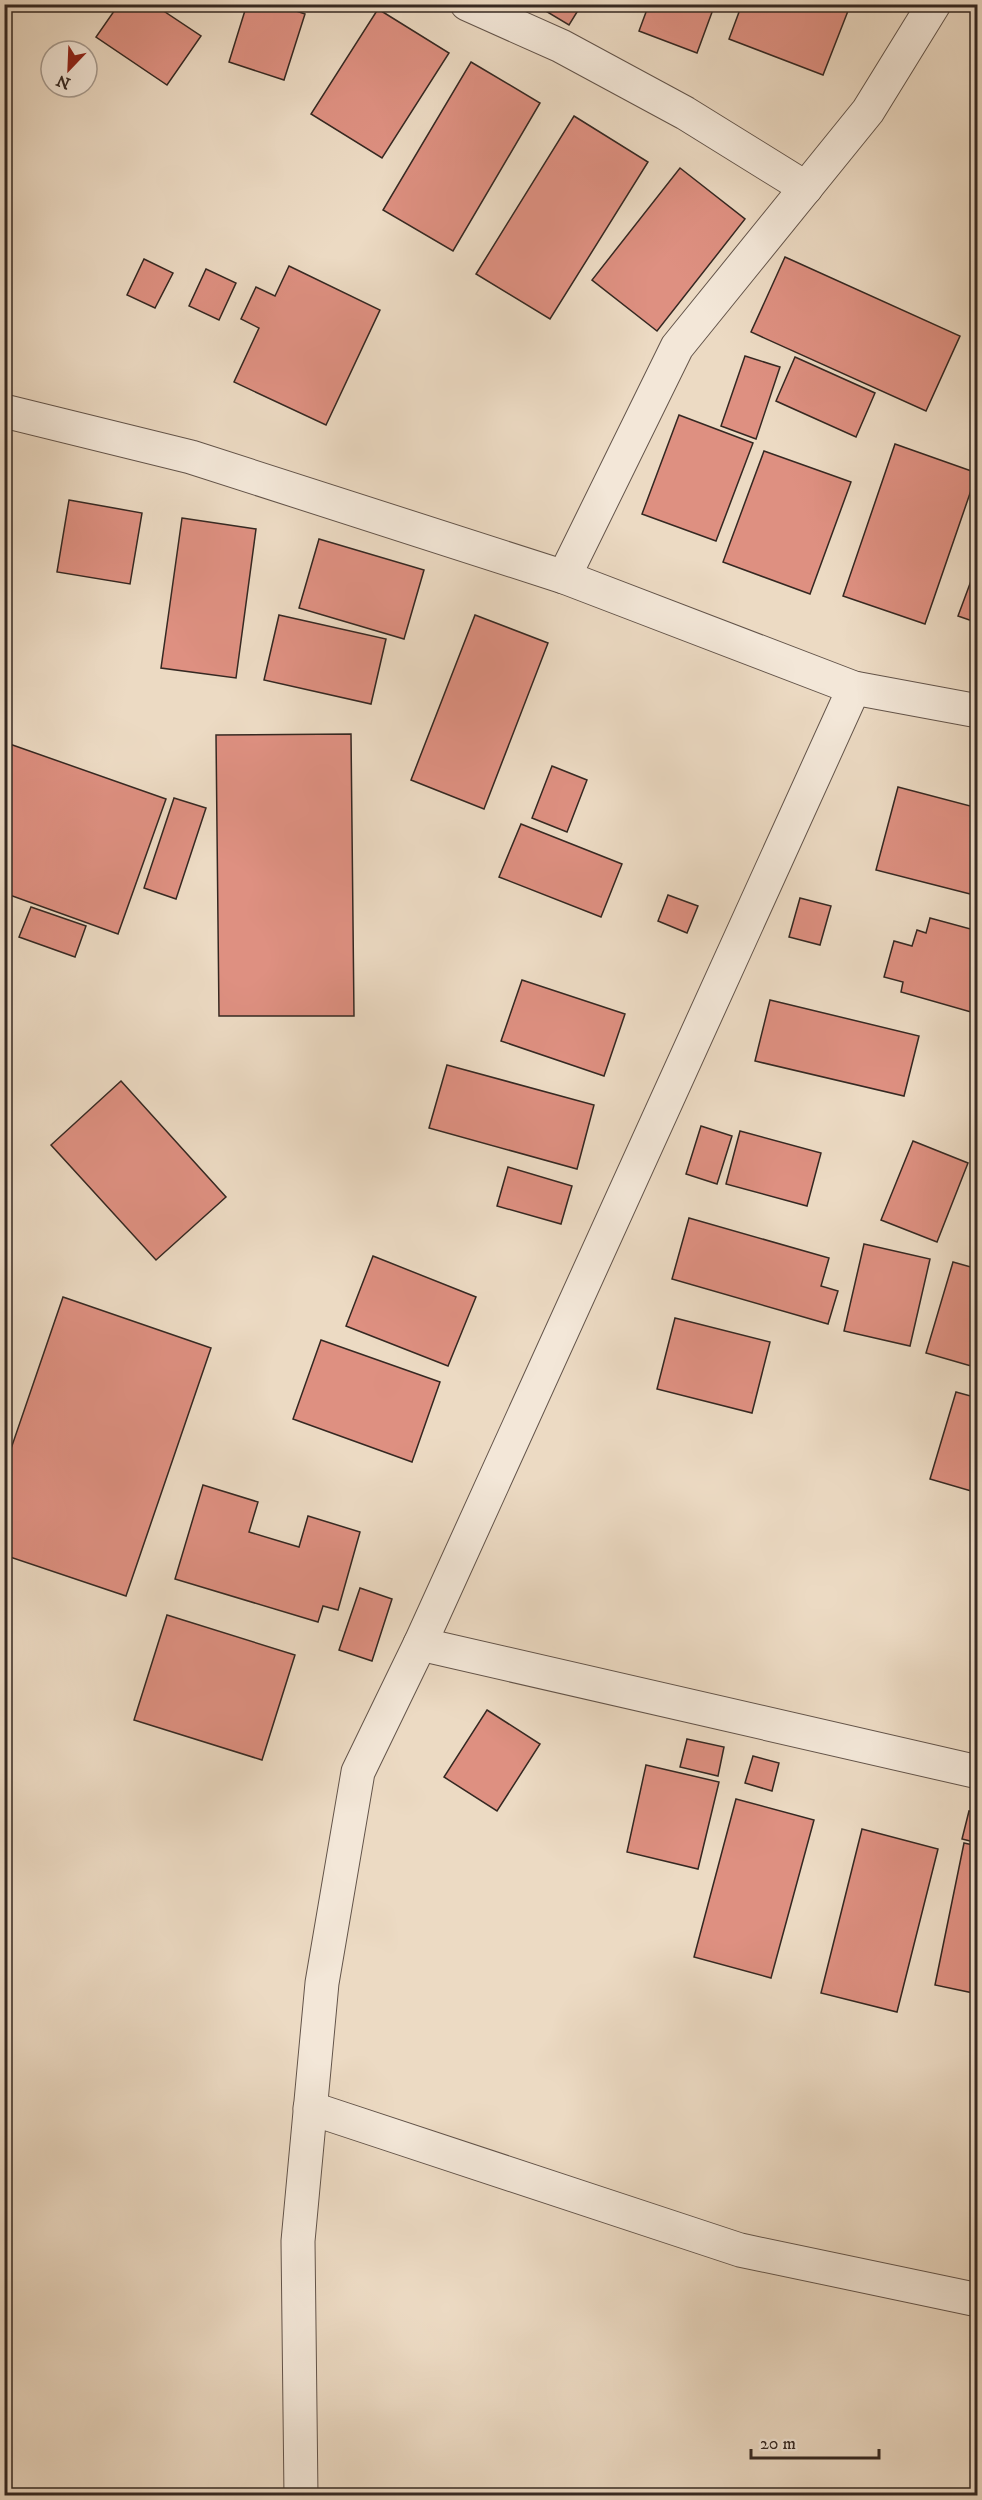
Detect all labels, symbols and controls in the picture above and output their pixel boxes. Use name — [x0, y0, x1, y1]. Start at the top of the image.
north arrow — [39, 39, 99, 99]
text: N — [54, 70, 73, 94]
scale bar — [751, 2422, 878, 2460]
text: 20 m — [760, 2433, 796, 2455]

